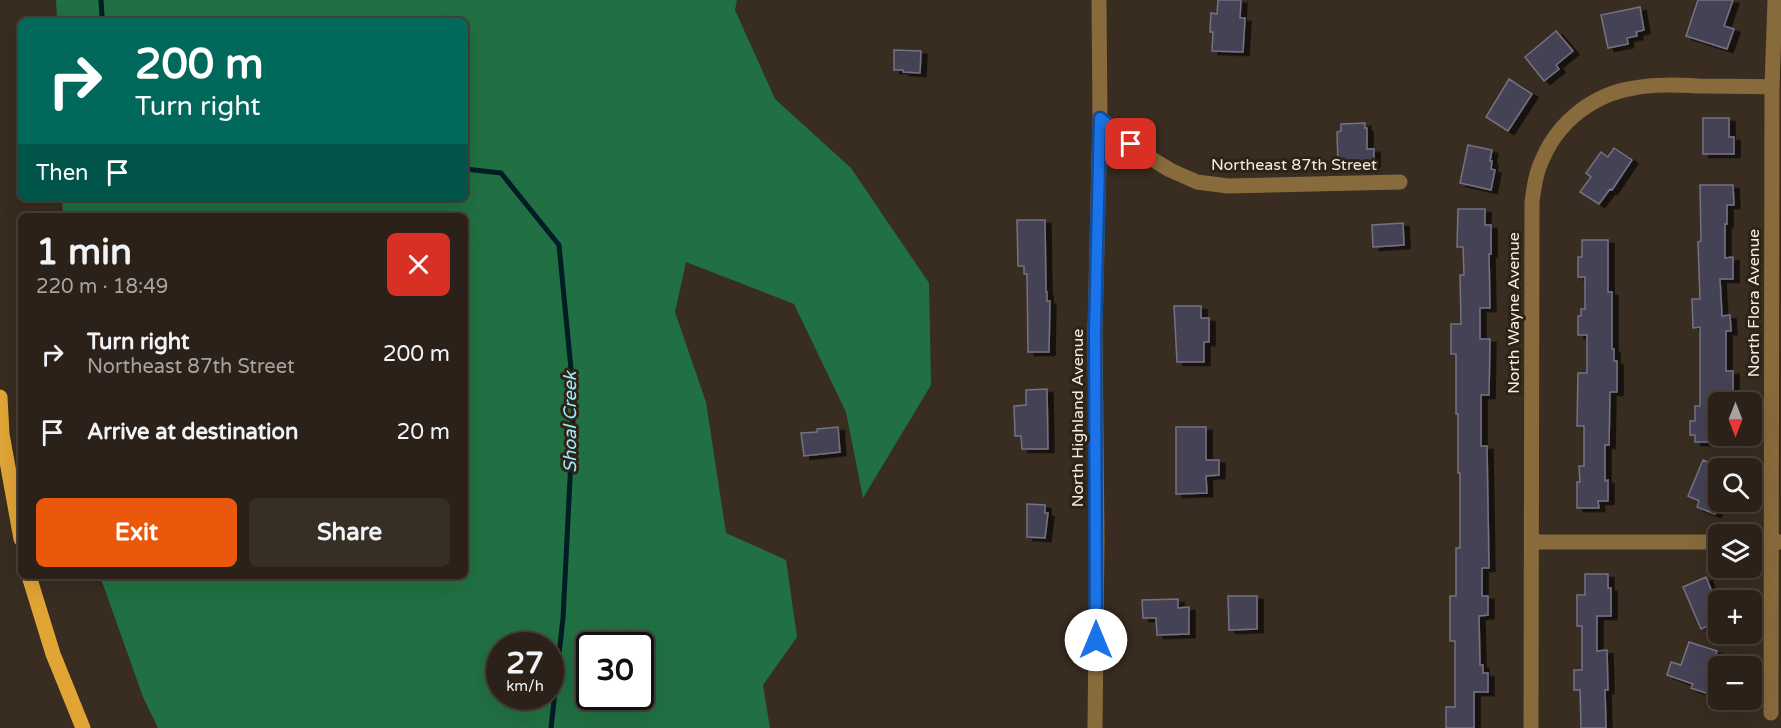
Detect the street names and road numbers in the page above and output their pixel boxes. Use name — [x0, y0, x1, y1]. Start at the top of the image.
street label: Northeast 87th Street — [1211, 155, 1377, 175]
street label: North Flora Avenue — [1744, 229, 1764, 377]
street label: North Wayne Avenue — [1504, 232, 1524, 394]
street label: North Highland Avenue — [1068, 329, 1088, 507]

